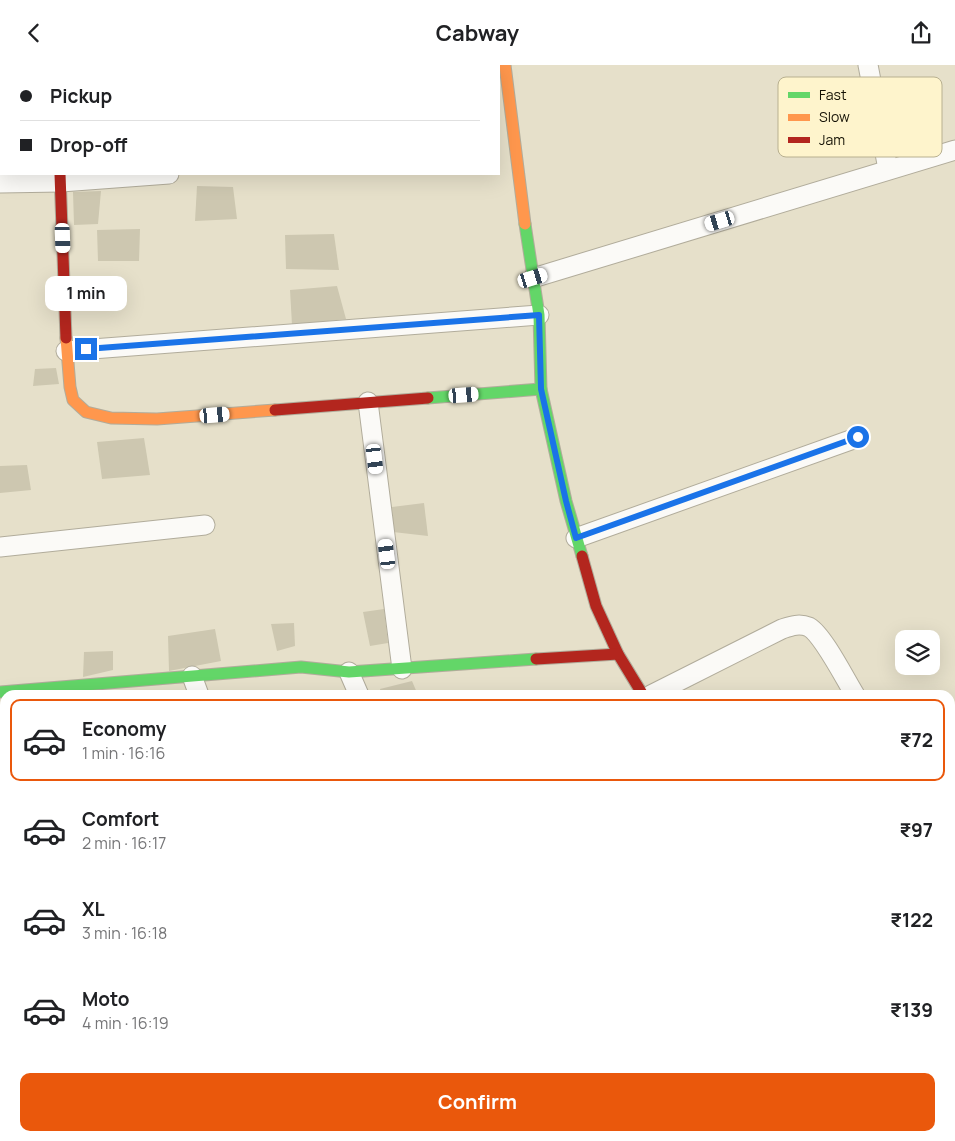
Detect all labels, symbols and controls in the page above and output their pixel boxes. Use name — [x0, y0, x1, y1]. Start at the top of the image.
text: Cabway — [436, 18, 519, 48]
icon: back — [20, 19, 48, 47]
icon: share — [907, 19, 935, 47]
legend — [778, 77, 942, 157]
text: Pickup — [50, 83, 112, 109]
text: Fast — [819, 85, 847, 104]
text: Slow — [819, 107, 850, 126]
text: Jam — [819, 130, 845, 149]
text: Drop-off — [50, 132, 127, 158]
car — [703, 209, 736, 233]
car — [54, 223, 71, 253]
car — [516, 266, 549, 290]
callout: 1 min — [45, 277, 127, 311]
text: 1 min — [66, 282, 106, 304]
route end — [75, 338, 97, 360]
car — [448, 386, 479, 404]
car — [199, 406, 230, 424]
route start — [847, 426, 869, 448]
car — [365, 443, 384, 475]
car — [377, 538, 396, 570]
map controls — [895, 630, 940, 675]
button: layers — [895, 630, 940, 675]
text: Economy — [82, 716, 166, 742]
icon: car — [22, 718, 67, 763]
text: ₹72 — [900, 727, 933, 753]
text: 1 min · 16:16 — [82, 742, 165, 764]
text: Comfort — [82, 806, 159, 832]
icon: car — [22, 808, 67, 853]
text: ₹97 — [899, 817, 933, 843]
text: 2 min · 16:17 — [82, 832, 166, 854]
text: XL — [82, 896, 105, 922]
icon: car — [22, 898, 67, 943]
text: ₹122 — [890, 907, 933, 933]
text: 3 min · 16:18 — [82, 922, 167, 944]
text: Moto — [82, 986, 129, 1012]
icon: car — [22, 988, 67, 1033]
text: ₹139 — [890, 997, 933, 1023]
text: 4 min · 16:19 — [82, 1012, 169, 1034]
button: Confirm — [20, 1073, 935, 1131]

